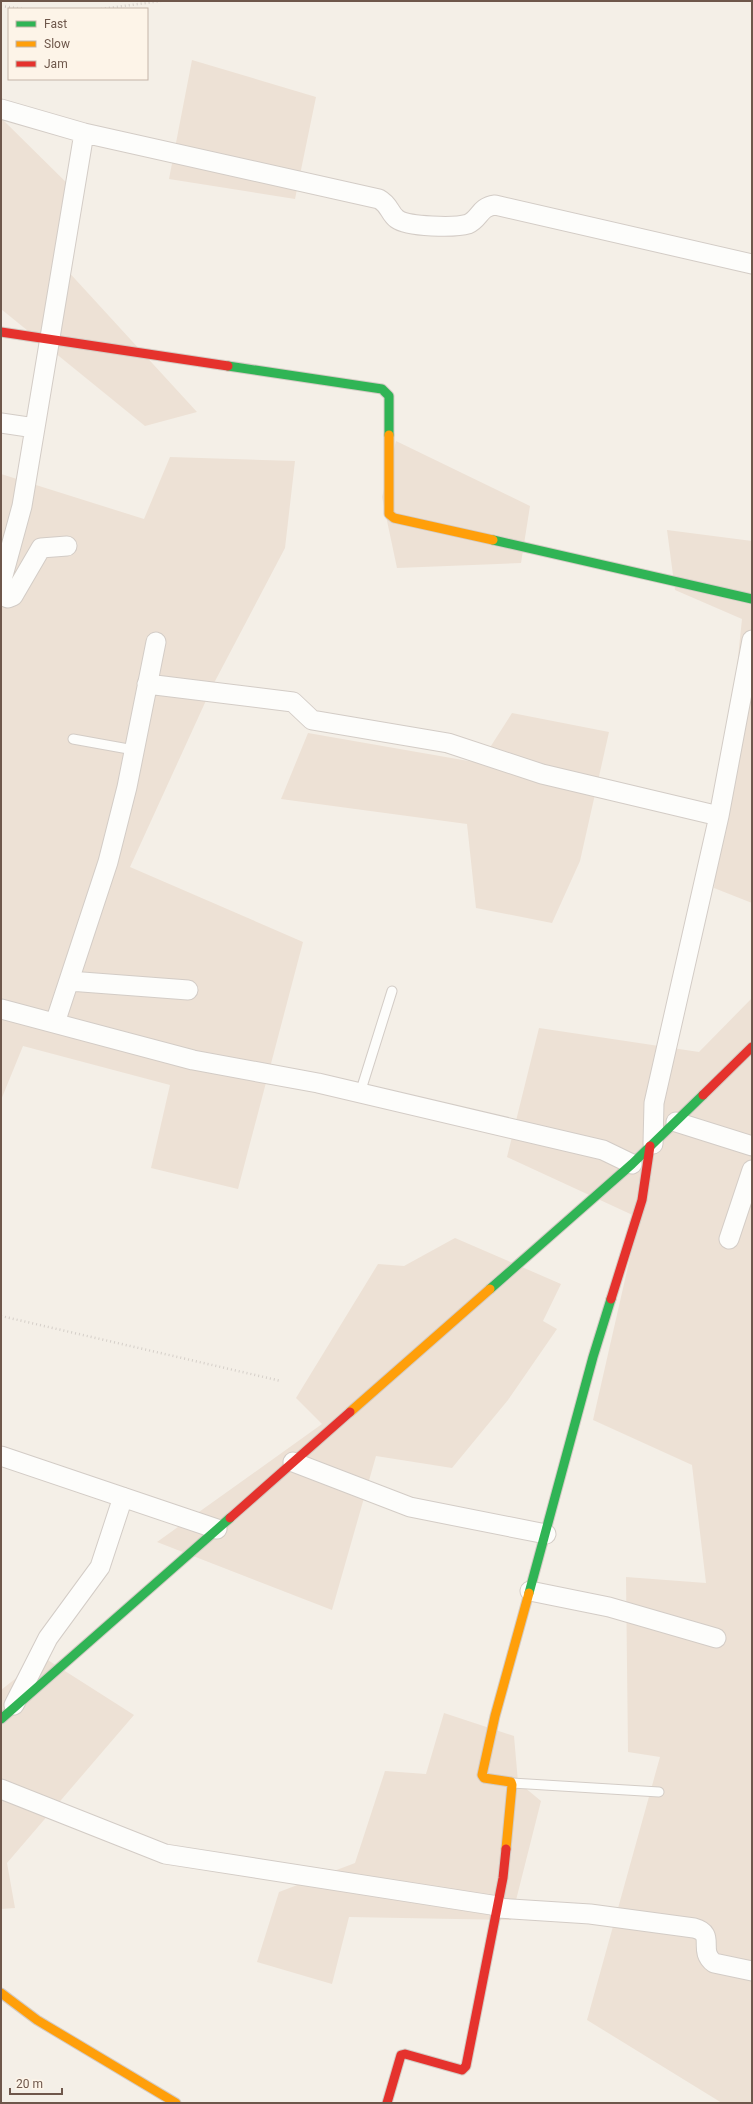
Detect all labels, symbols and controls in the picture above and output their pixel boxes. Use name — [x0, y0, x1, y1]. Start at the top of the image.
legend — [8, 8, 148, 80]
text: Fast — [44, 17, 67, 31]
text: Slow — [44, 37, 70, 51]
text: Jam — [44, 57, 68, 71]
scale bar — [10, 2070, 62, 2096]
text: 20 m — [16, 2077, 43, 2091]

